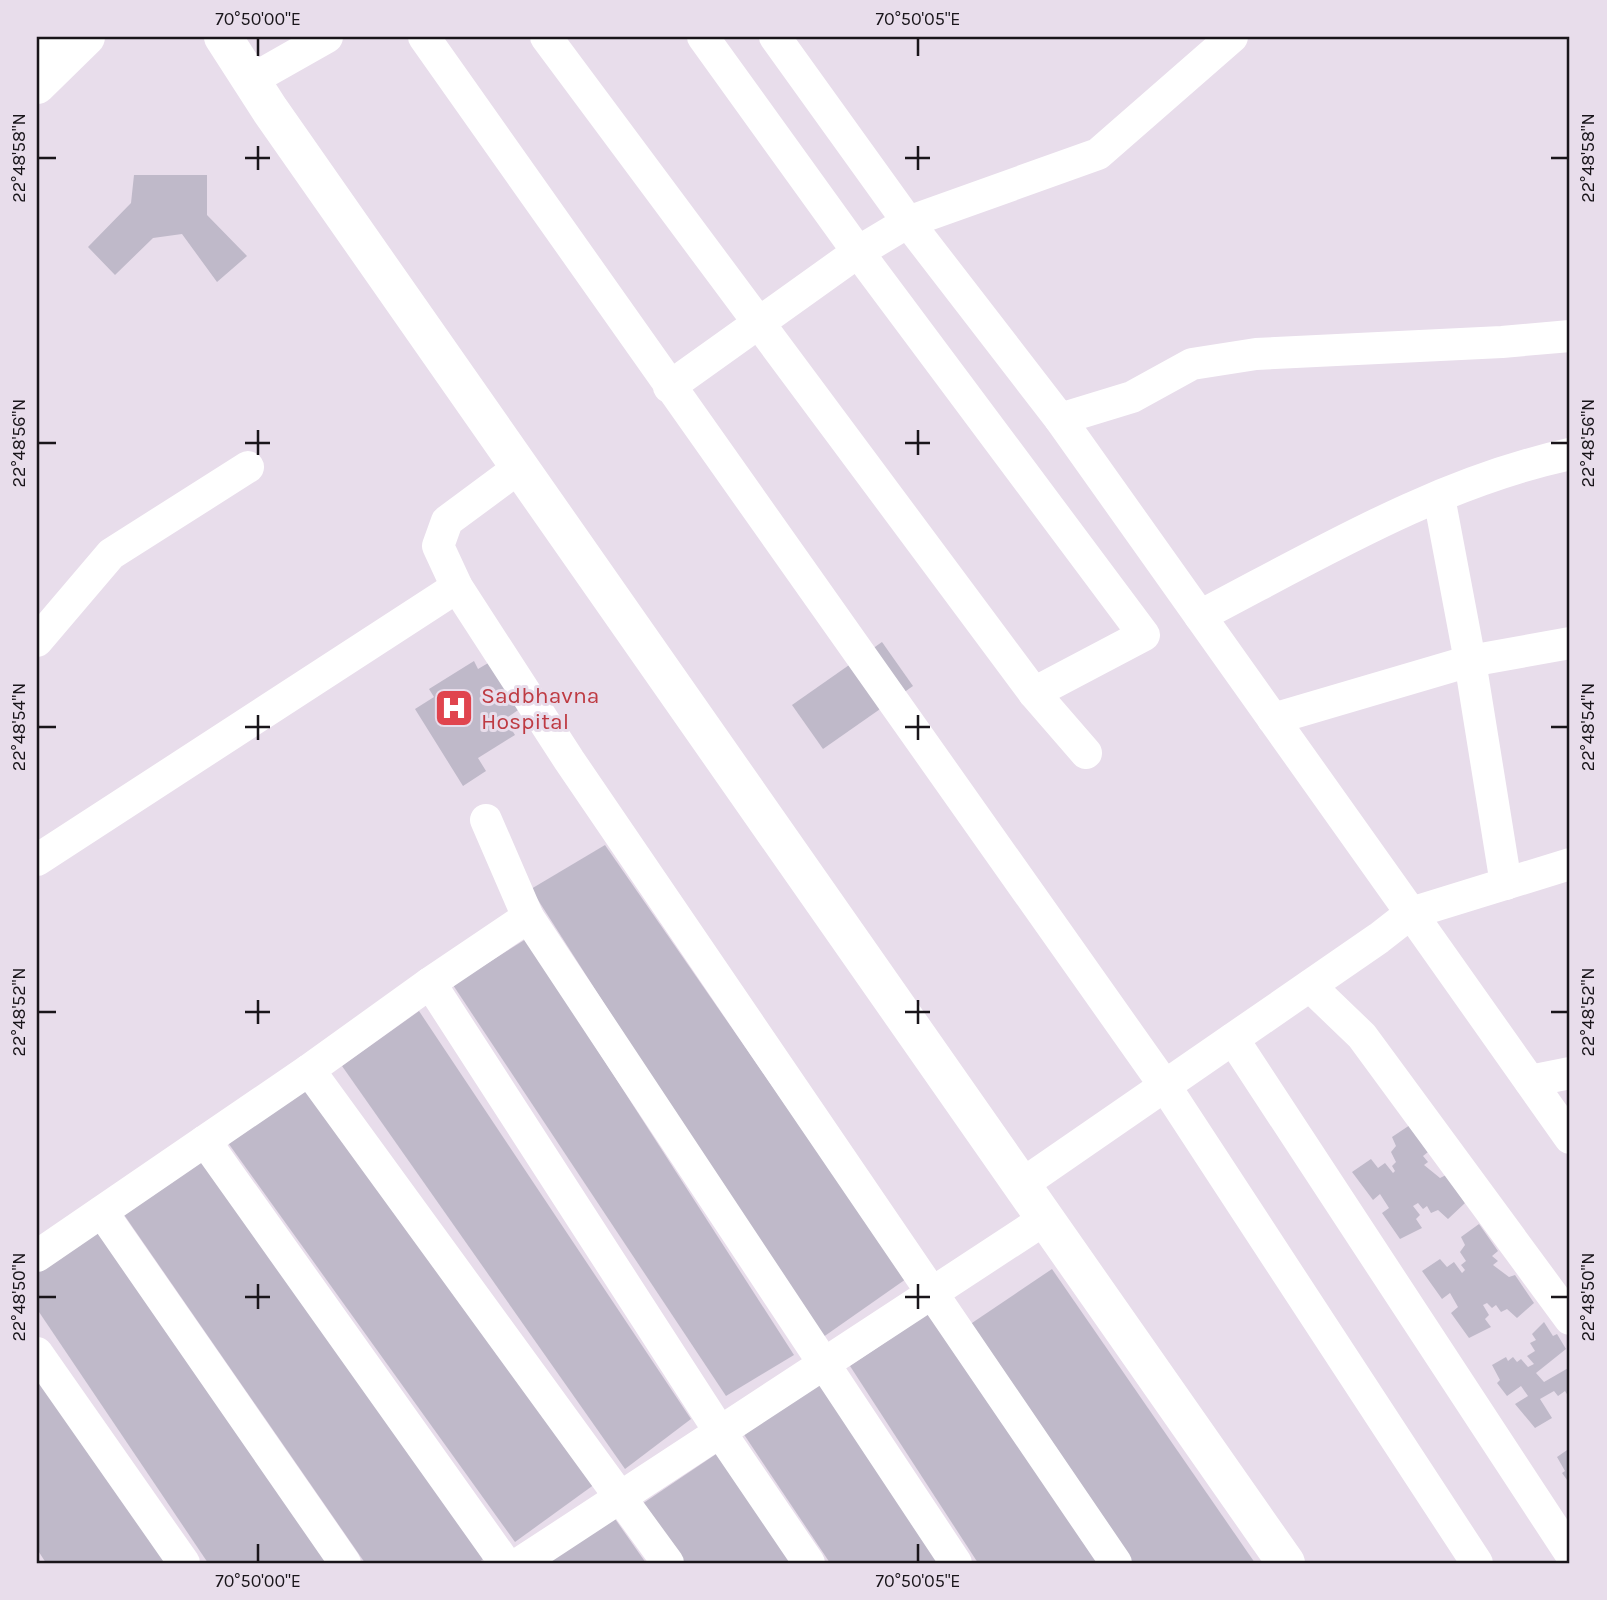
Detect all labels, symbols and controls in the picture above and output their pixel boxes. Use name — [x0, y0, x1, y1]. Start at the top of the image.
text: 70°50'00"E — [215, 8, 301, 30]
text: 70°50'05"E — [876, 8, 961, 30]
text: 22°48'58"N — [8, 113, 30, 203]
text: 22°48'58"N — [1577, 113, 1599, 203]
text: 22°48'56"N — [8, 399, 30, 487]
text: 22°48'56"N — [1577, 399, 1599, 487]
place label: Sadbhavna Hospital — [481, 682, 599, 735]
text: 22°48'54"N — [8, 683, 30, 771]
text: 22°48'54"N — [1577, 683, 1599, 771]
hospital icon: Sadbhavna Hospital — [433, 687, 475, 729]
text: 22°48'52"N — [8, 968, 30, 1056]
text: 22°48'52"N — [1577, 968, 1599, 1056]
text: 22°48'50"N — [8, 1252, 30, 1342]
text: 22°48'50"N — [1577, 1252, 1599, 1342]
text: 70°50'00"E — [215, 1570, 301, 1592]
text: 70°50'05"E — [876, 1570, 961, 1592]

